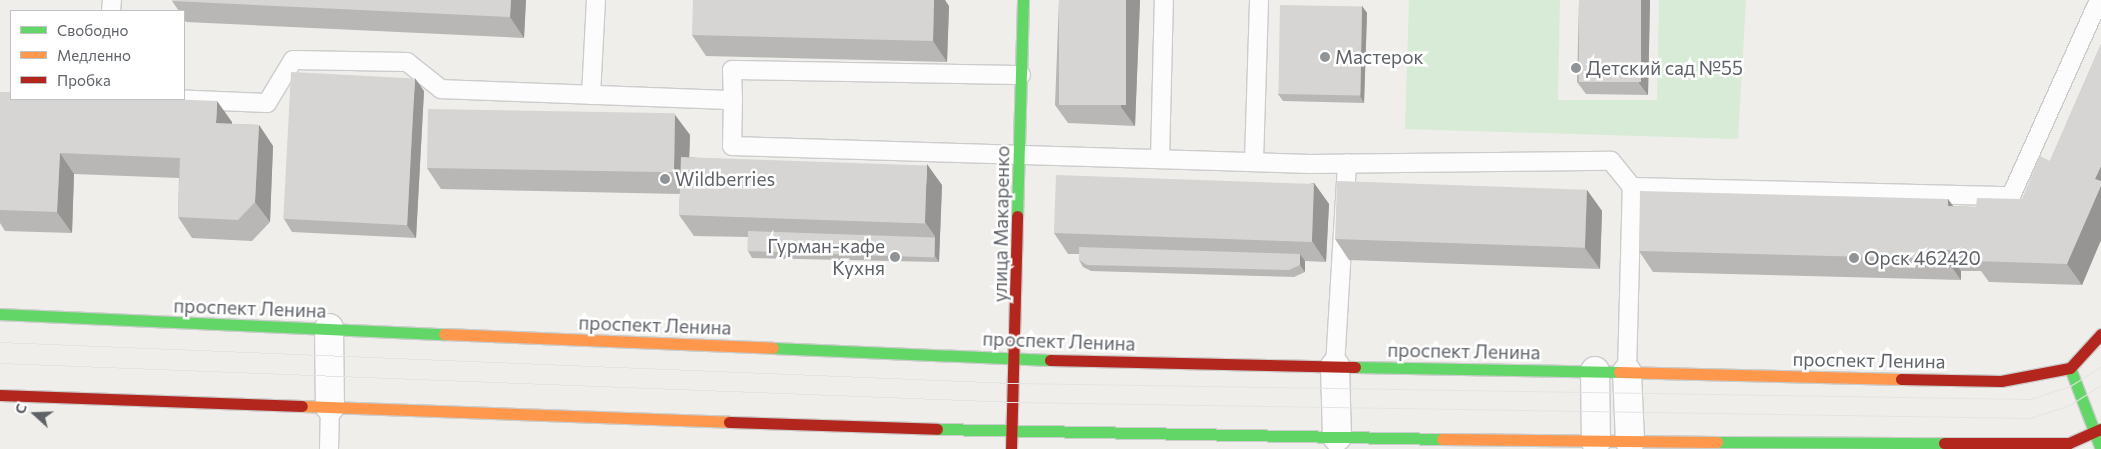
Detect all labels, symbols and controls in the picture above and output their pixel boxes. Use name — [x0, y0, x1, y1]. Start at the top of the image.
legend — [10, 10, 185, 100]
text: Свободно — [57, 21, 128, 39]
text: Медленно — [57, 46, 131, 64]
place label: Мастерок — [1335, 46, 1424, 68]
marker: Мастерок — [1319, 51, 1331, 63]
place label: Детский сад №55 — [1586, 57, 1743, 79]
marker: Детский сад №55 — [1570, 62, 1582, 74]
text: Пробка — [57, 71, 111, 89]
street label: улица Макаренко — [988, 146, 1014, 302]
place label: Wildberries — [675, 168, 775, 190]
marker: Wildberries — [659, 173, 671, 185]
place label: Гурман-кафе Кухня — [767, 235, 885, 279]
place label: Орск 462420 — [1864, 247, 1981, 269]
marker: Гурман-кафе Кухня — [889, 251, 901, 263]
marker: Орск 462420 — [1848, 252, 1860, 264]
street label: проспект Ленина — [173, 294, 327, 322]
street label: проспект Ленина — [578, 311, 732, 339]
street label: проспект Ленина — [982, 327, 1136, 355]
street label: проспект Ленина — [1387, 338, 1541, 364]
street label: проспект Ленина — [1792, 347, 1946, 373]
north arrow — [10, 389, 60, 439]
text: С — [11, 401, 30, 416]

